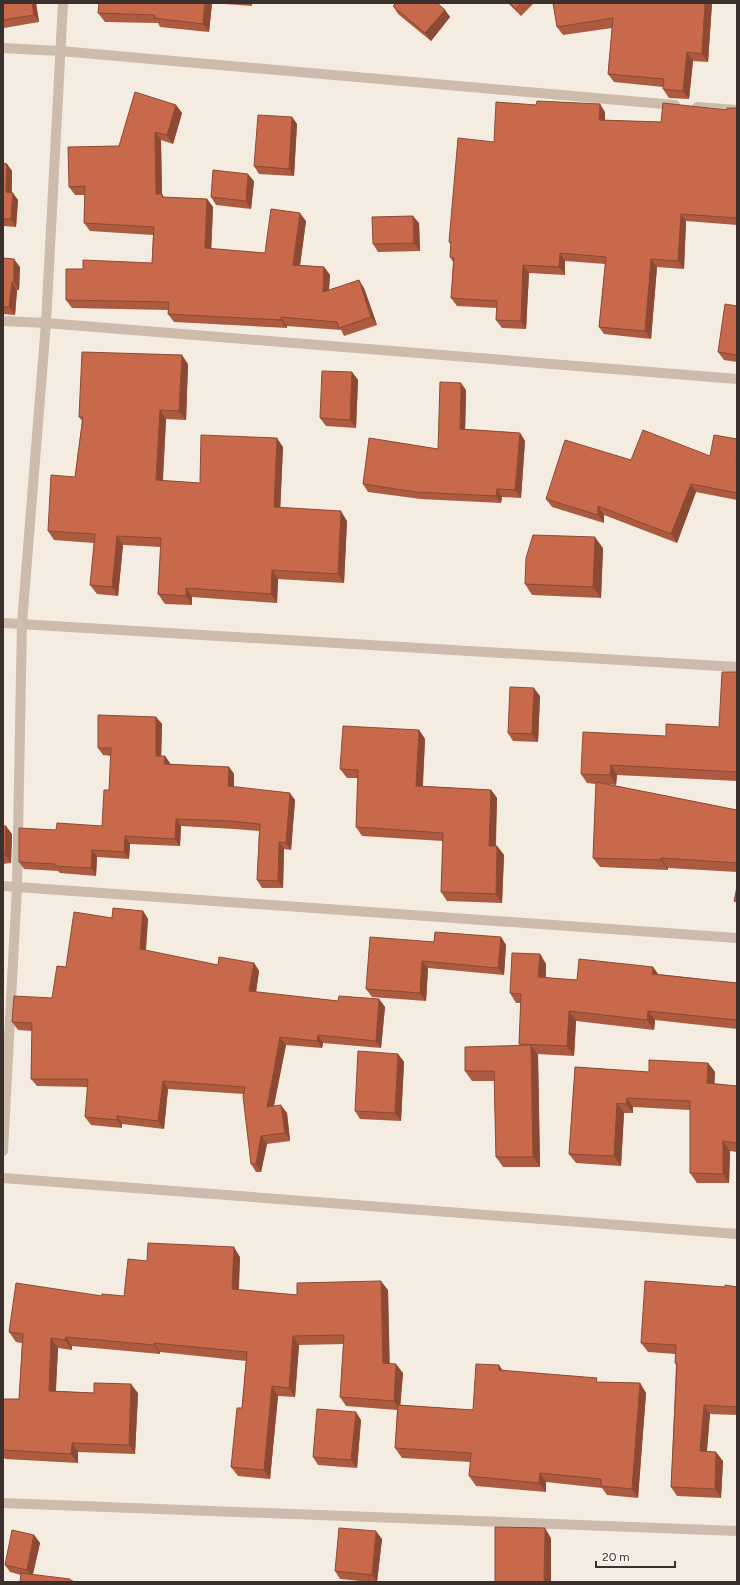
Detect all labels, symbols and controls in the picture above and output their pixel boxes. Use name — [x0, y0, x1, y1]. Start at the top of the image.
scale bar — [596, 1543, 675, 1569]
text: 20 m — [602, 1550, 630, 1564]

